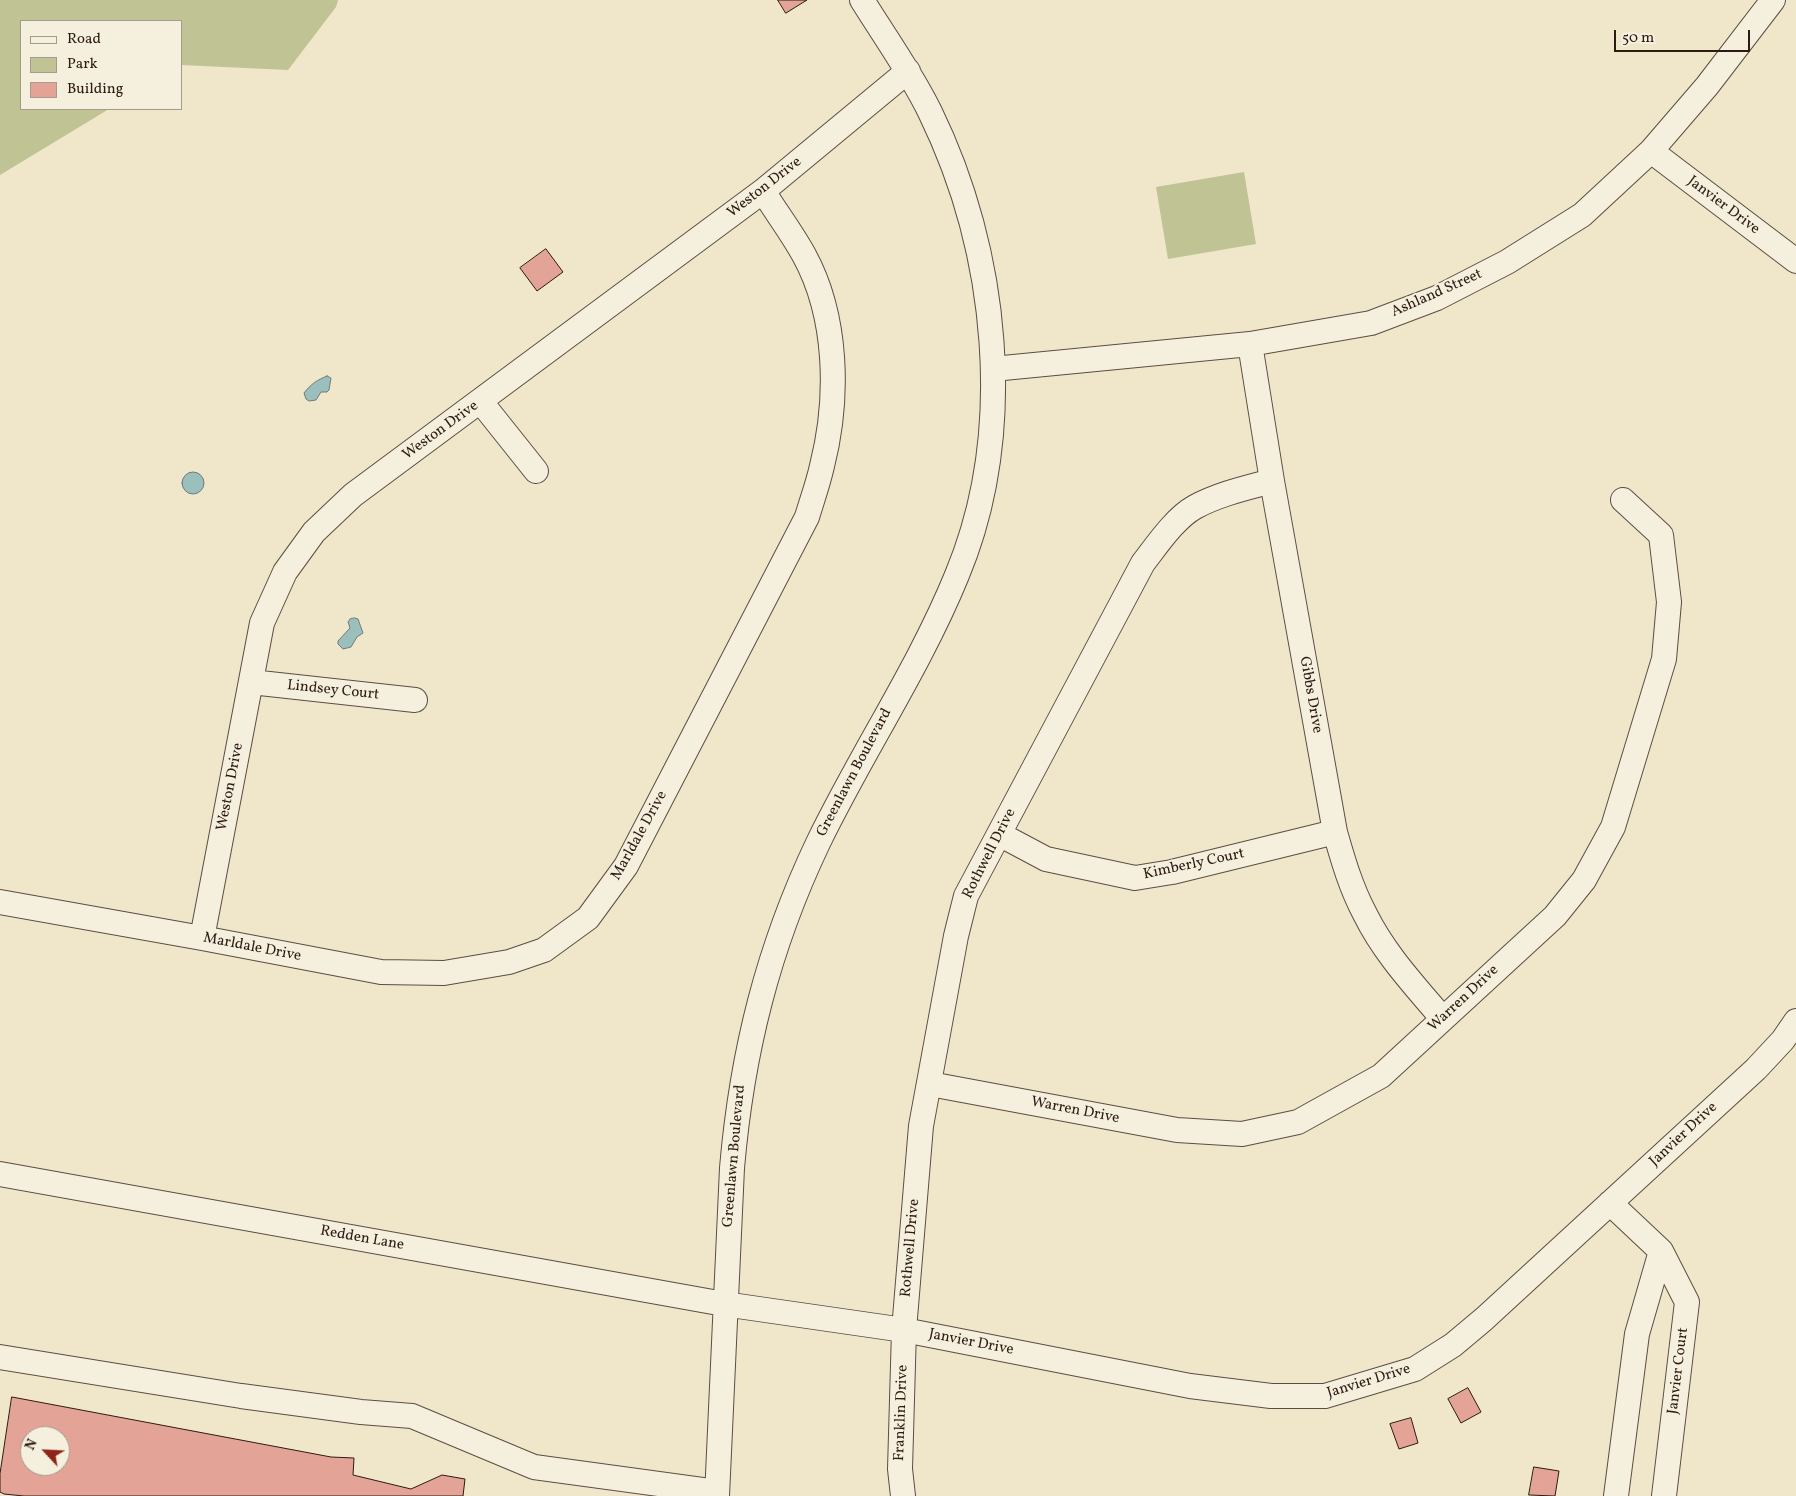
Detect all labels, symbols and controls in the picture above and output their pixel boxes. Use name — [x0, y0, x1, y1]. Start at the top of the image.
legend — [20, 20, 182, 110]
scale bar — [1616, 20, 1752, 52]
text: 50 m — [1622, 28, 1654, 49]
text: Road — [67, 29, 101, 50]
text: Park — [67, 54, 98, 75]
text: Building — [67, 79, 123, 100]
street label: Weston Drive — [724, 153, 806, 223]
street label: Janvier Drive — [1683, 173, 1763, 239]
street label: Ashland Street — [1389, 266, 1485, 322]
street label: Weston Drive — [400, 398, 482, 464]
street label: Gibbs Drive — [1294, 655, 1326, 735]
street label: Lindsey Court — [286, 677, 380, 705]
street label: Greenlawn Boulevard — [814, 706, 896, 840]
street label: Weston Drive — [214, 742, 248, 832]
street label: Marldale Drive — [608, 788, 672, 884]
street label: Rothwell Drive — [960, 806, 1020, 902]
street label: Kimberly Court — [1142, 845, 1246, 885]
street label: Marldale Drive — [202, 930, 302, 966]
street label: Warren Drive — [1425, 962, 1503, 1036]
street label: Greenlawn Boulevard — [720, 1084, 750, 1228]
street label: Warren Drive — [1029, 1094, 1121, 1128]
street label: Janvier Drive — [1646, 1099, 1722, 1171]
street label: Rothwell Drive — [898, 1198, 924, 1298]
street label: Redden Lane — [319, 1223, 405, 1255]
street label: Janvier Drive — [927, 1326, 1015, 1360]
street label: Janvier Court — [1665, 1327, 1693, 1415]
street label: Janvier Drive — [1325, 1361, 1413, 1403]
street label: Franklin Drive — [891, 1364, 913, 1462]
north arrow — [20, 1426, 70, 1476]
text: N — [21, 1436, 43, 1454]

